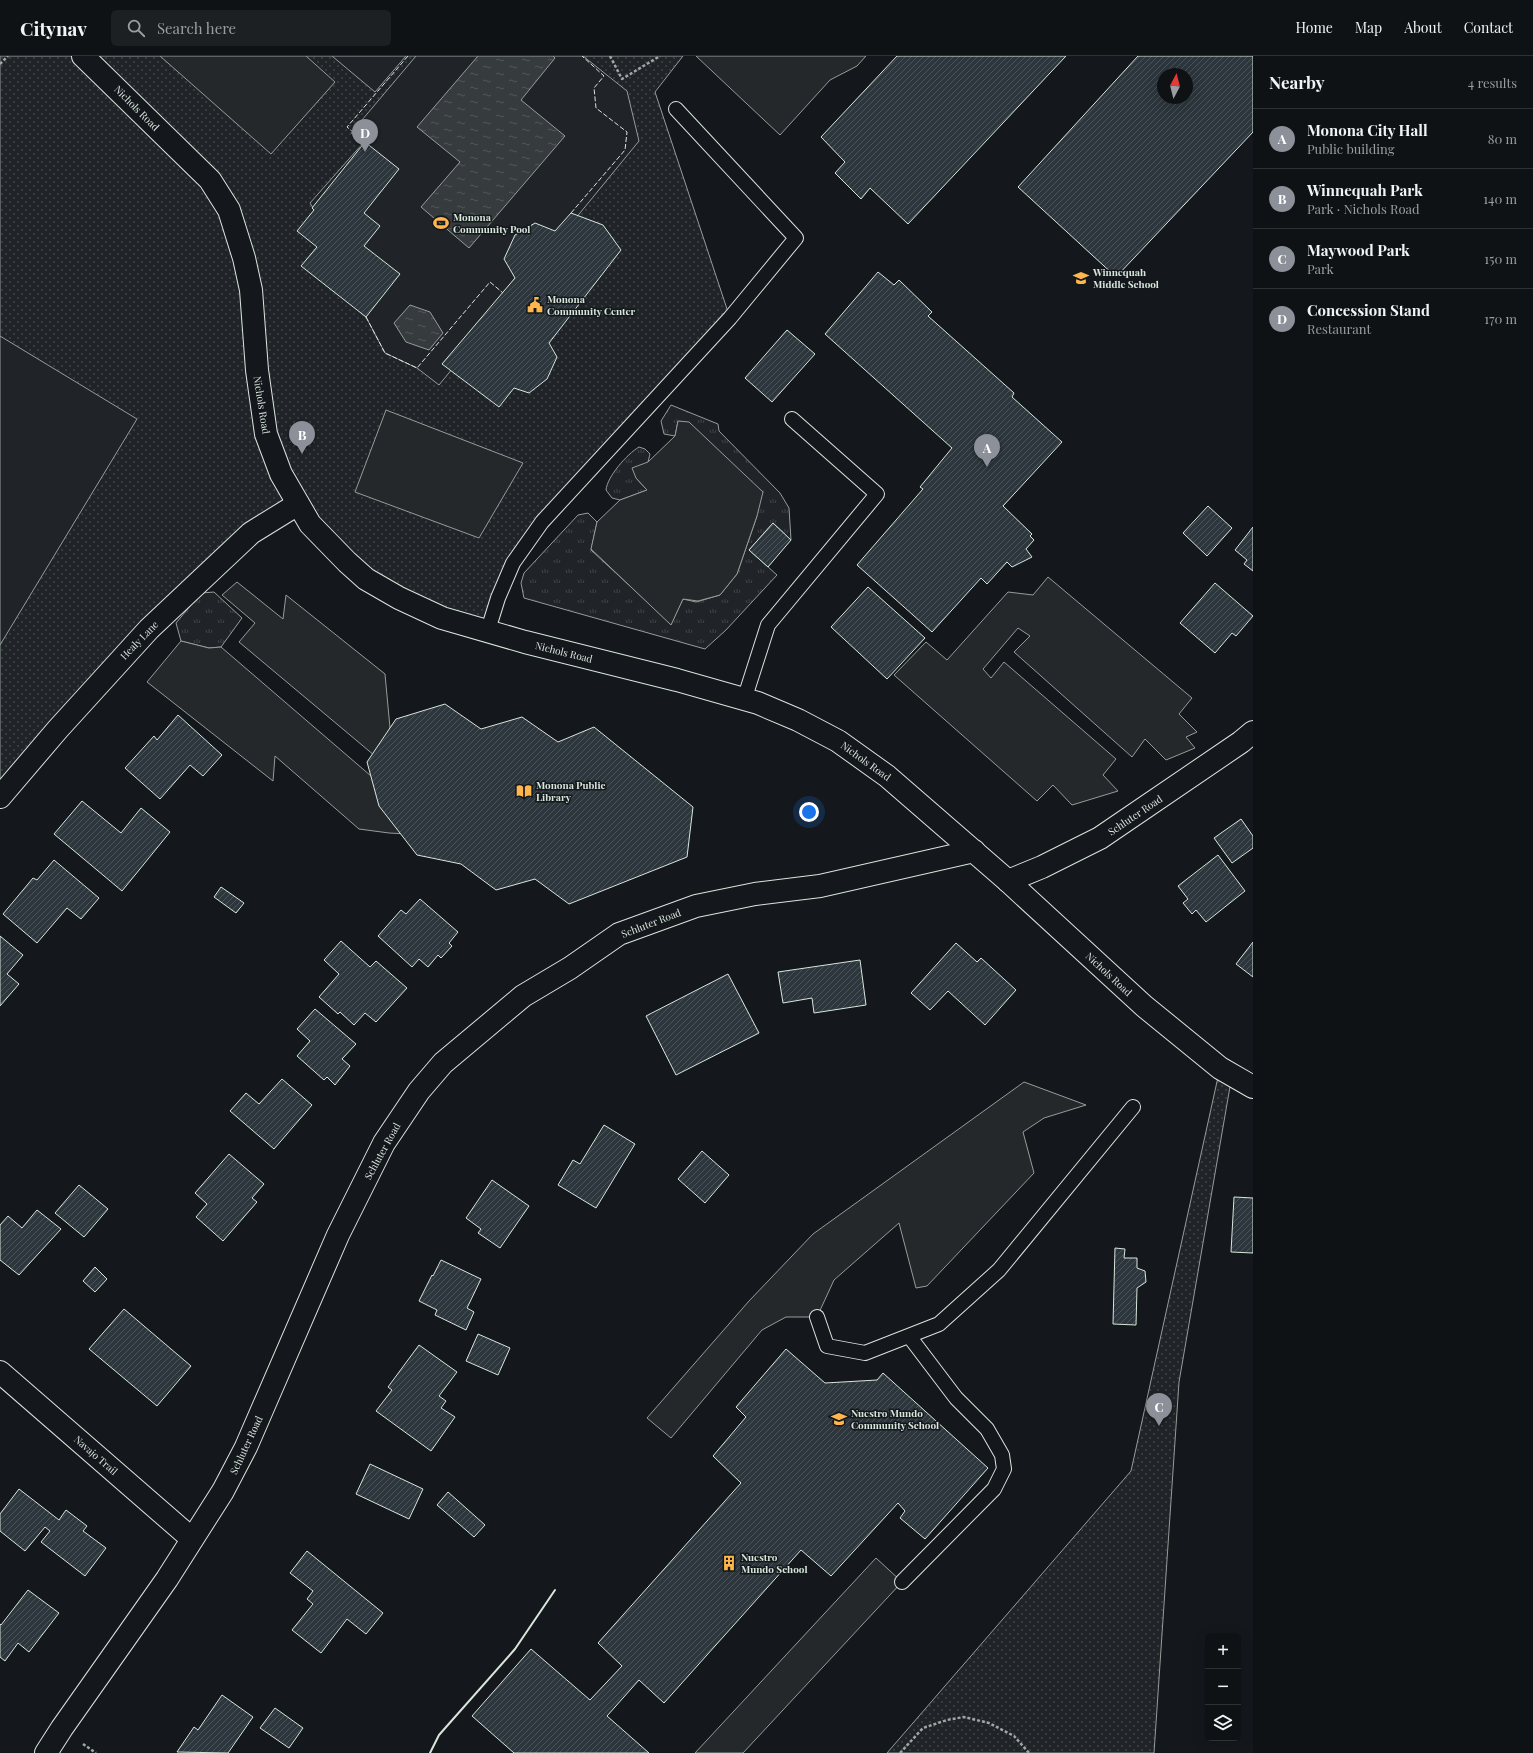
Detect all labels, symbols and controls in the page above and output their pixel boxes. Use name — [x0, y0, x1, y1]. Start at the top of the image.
search box — [111, 10, 391, 46]
text: Citynav — [20, 15, 87, 41]
icon: search — [125, 17, 147, 39]
text: Search here — [157, 18, 236, 38]
text: Home — [1295, 18, 1333, 37]
text: Map — [1355, 18, 1382, 37]
text: About — [1404, 18, 1442, 37]
text: Contact — [1464, 18, 1513, 37]
north arrow — [1157, 68, 1193, 104]
text: Nearby — [1269, 71, 1324, 93]
text: 4 results — [1468, 74, 1517, 91]
street label: Nichols Road — [111, 82, 163, 134]
pin: D — [352, 119, 378, 152]
text: Monona City Hall — [1307, 120, 1428, 140]
text: A — [1278, 130, 1286, 147]
text: 80 m — [1488, 130, 1517, 147]
text: Public building — [1307, 140, 1395, 157]
text: Winnequah Park — [1307, 180, 1423, 200]
text: B — [1278, 190, 1286, 207]
text: 140 m — [1483, 190, 1517, 207]
text: Park · Nichols Road — [1307, 200, 1420, 217]
place label: Monona Community Pool — [453, 210, 530, 236]
sports icon: Monona Community Pool — [432, 214, 450, 232]
text: Maywood Park — [1307, 240, 1410, 260]
text: C — [1277, 250, 1287, 267]
text: 150 m — [1484, 250, 1517, 267]
text: Park — [1307, 260, 1334, 277]
place label: Winnequah Middle School — [1092, 265, 1159, 291]
school or university icon: Winnequah Middle School — [1072, 269, 1090, 287]
place label: Monona Community Center — [547, 292, 636, 318]
public building icon: Monona Community Center — [526, 296, 544, 314]
text: Concession Stand — [1307, 300, 1430, 320]
text: D — [1277, 310, 1287, 327]
text: 170 m — [1484, 310, 1517, 327]
text: Restaurant — [1307, 320, 1371, 337]
street label: Nichols Road — [251, 375, 274, 435]
pin: B — [289, 421, 315, 454]
pin: A — [974, 434, 1000, 467]
street label: Healy Lane — [117, 617, 161, 663]
street label: Nichols Road — [534, 638, 594, 666]
street label: Nichols Road — [838, 738, 894, 784]
place label: Monona Public Library — [536, 778, 606, 804]
library icon: Monona Public Library — [515, 782, 533, 800]
street label: Schluter Road — [1105, 792, 1165, 838]
your location — [799, 802, 819, 822]
street label: Schluter Road — [619, 905, 683, 941]
street label: Nichols Road — [1083, 949, 1135, 999]
street label: Schluter Road — [361, 1120, 403, 1182]
pin: C — [1146, 1393, 1172, 1426]
place label: Nuestro Mundo Community School — [851, 1406, 939, 1432]
school or university icon: Nuestro Mundo Community School — [830, 1410, 848, 1428]
street label: Schluter Road — [226, 1413, 266, 1476]
street label: Navajo Trail — [71, 1432, 121, 1478]
place label: Nuestro Mundo School — [741, 1550, 808, 1576]
building icon: Nuestro Mundo School — [720, 1554, 738, 1572]
map controls — [1205, 1633, 1241, 1741]
button: + — [1205, 1633, 1241, 1669]
button: − — [1205, 1669, 1241, 1705]
button: layers — [1205, 1705, 1241, 1741]

